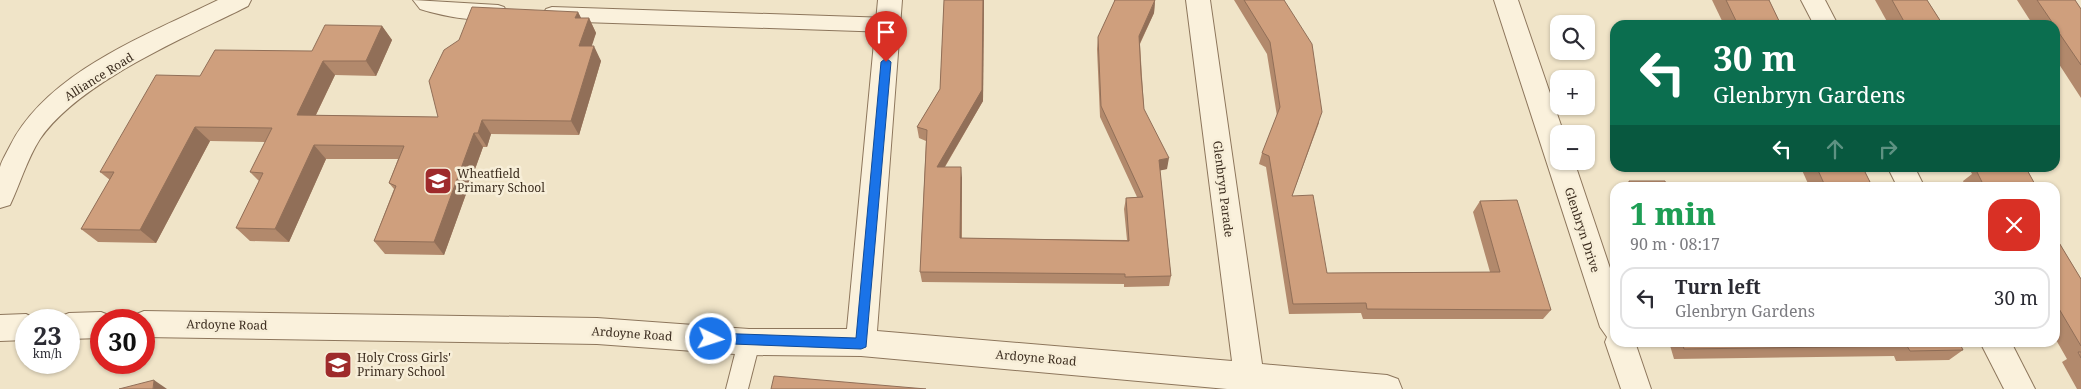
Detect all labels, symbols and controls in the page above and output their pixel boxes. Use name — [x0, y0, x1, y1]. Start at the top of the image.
pin — [865, 11, 907, 62]
map controls — [1550, 15, 1595, 170]
button: search — [1550, 15, 1595, 60]
icon: arrive — [872, 18, 900, 46]
text: 30 m — [1713, 34, 1796, 81]
icon: left — [1630, 40, 1695, 105]
street label: Alliance Road — [61, 48, 137, 105]
button: + — [1550, 70, 1595, 115]
text: Glenbryn Gardens — [1713, 79, 1906, 109]
button: − — [1550, 125, 1595, 170]
icon: left — [1768, 135, 1796, 163]
icon: ahead — [1821, 135, 1849, 163]
icon: right — [1874, 135, 1902, 163]
street label: Glenbryn Parade — [1209, 140, 1238, 238]
place label: Wheatfield Primary School — [457, 165, 545, 196]
school or university icon: Wheatfield Primary School — [423, 166, 453, 196]
street label: Glenbryn Drive — [1561, 185, 1604, 275]
text: 1 min — [1630, 193, 1716, 234]
button: close — [1988, 199, 2040, 251]
text: 90 m · 08:17 — [1630, 233, 1720, 255]
text: Turn left — [1675, 274, 1761, 300]
icon: left — [1632, 284, 1660, 312]
text: 30 m — [1994, 285, 2038, 311]
text: Glenbryn Gardens — [1675, 300, 1815, 322]
speed limit sign: 30 — [90, 309, 155, 374]
position arrow — [684, 312, 736, 364]
street label: Ardoyne Road — [186, 315, 268, 334]
text: 23 — [33, 318, 62, 352]
street label: Ardoyne Road — [591, 322, 674, 345]
text: km/h — [33, 345, 62, 362]
street label: Ardoyne Road — [995, 345, 1078, 370]
place label: Holy Cross Girls' Primary School — [357, 349, 451, 380]
school or university icon: Holy Cross Girls' Primary School — [323, 350, 353, 380]

